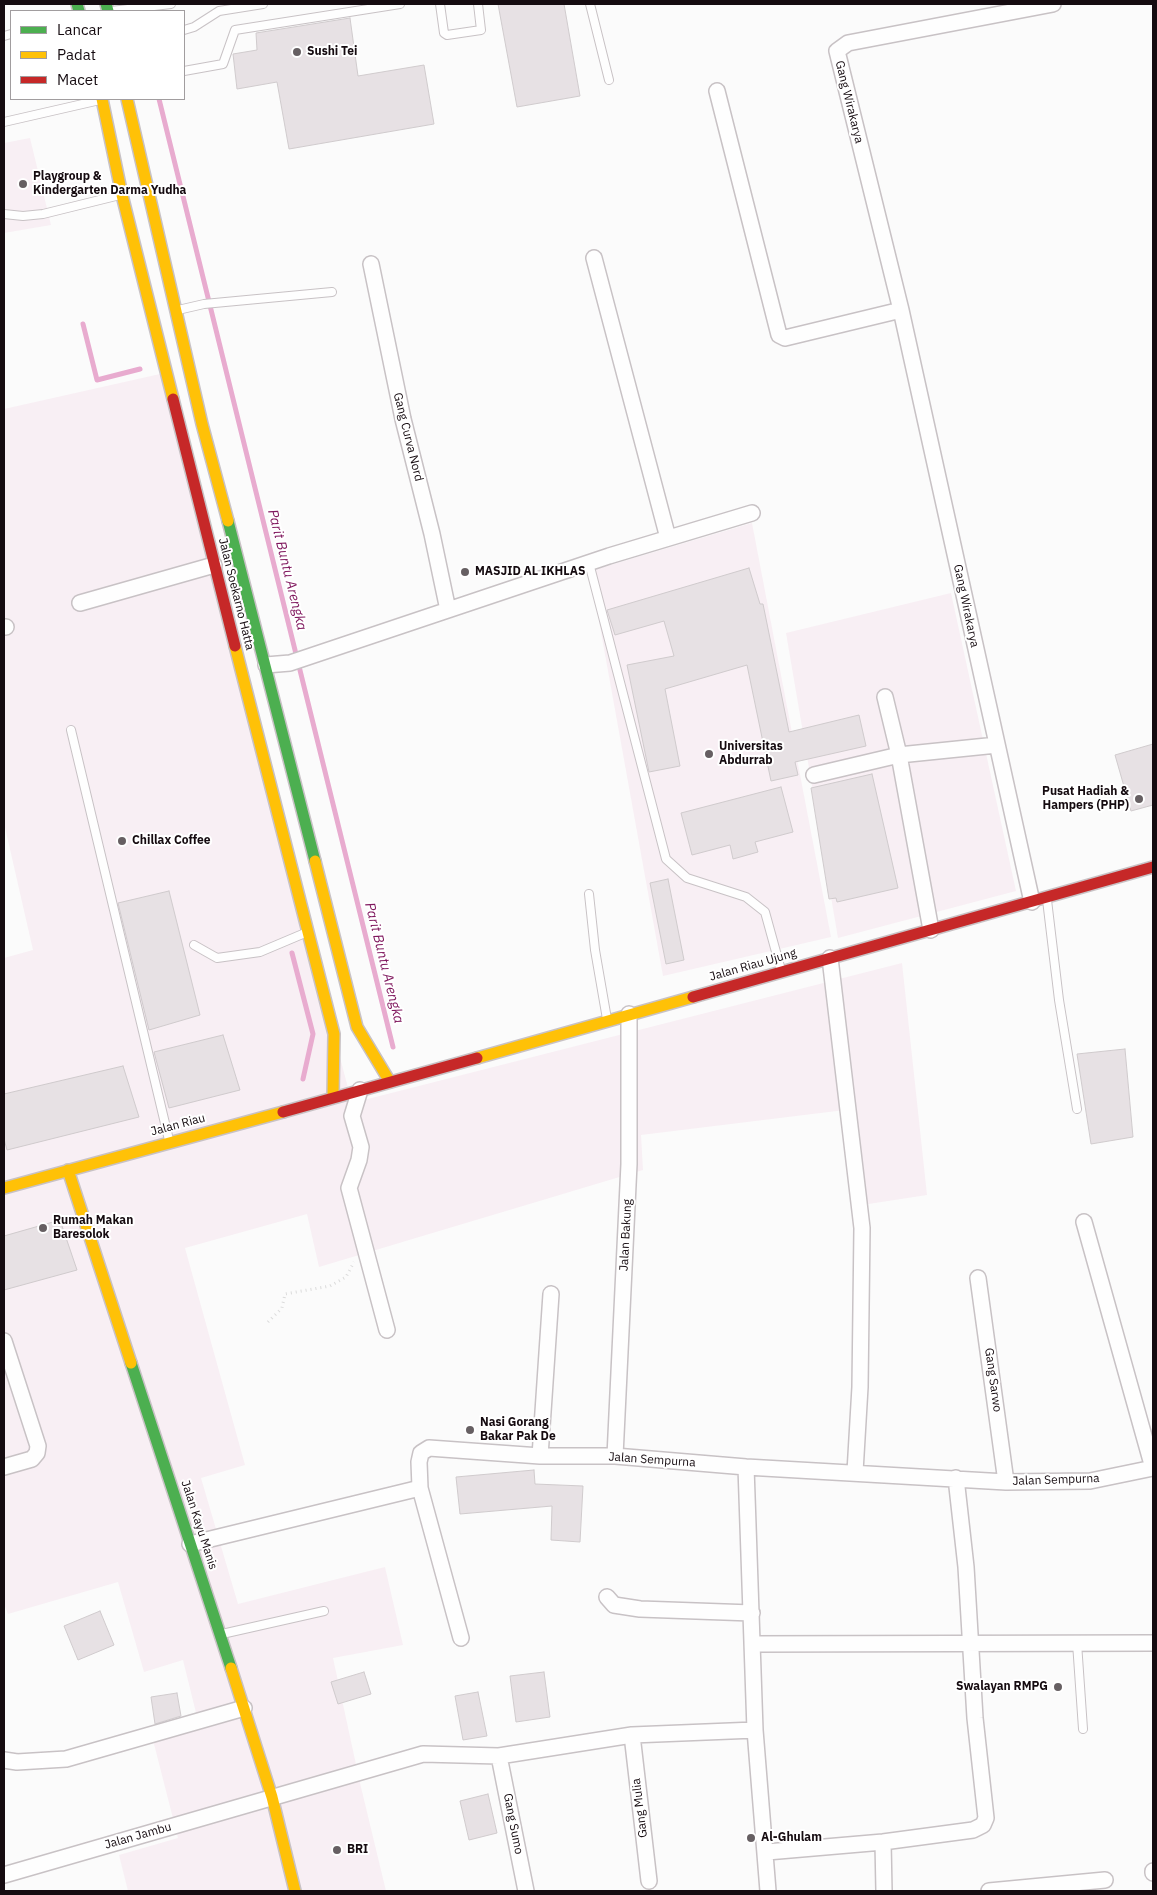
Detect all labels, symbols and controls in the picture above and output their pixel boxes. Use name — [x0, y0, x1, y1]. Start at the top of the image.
legend — [10, 10, 185, 100]
text: Lancar — [57, 20, 102, 39]
text: Padat — [57, 45, 96, 64]
place label: Sushi Tei — [307, 45, 358, 59]
marker: Sushi Tei — [291, 46, 303, 58]
street label: Gang Wirakarya — [832, 59, 866, 145]
text: Macet — [57, 70, 98, 89]
place label: Playgroup & Kindergarten Darma Yudha — [33, 170, 186, 198]
marker: Playgroup & Kindergarten Darma Yudha — [17, 178, 29, 190]
street label: Gang Curva Nord — [390, 391, 426, 483]
water label: Parit Buntu Arengka — [264, 508, 310, 632]
street label: Jalan Soekarno Hatta — [215, 536, 257, 652]
street label: Gang Wirakarya — [950, 563, 982, 649]
place label: MASJID AL IKHLAS — [475, 565, 586, 579]
marker: MASJID AL IKHLAS — [459, 566, 471, 578]
place label: Universitas Abdurrab — [719, 740, 783, 768]
marker: Universitas Abdurrab — [703, 748, 715, 760]
place label: Pusat Hadiah & Hampers (PHP) — [1042, 785, 1129, 813]
marker: Pusat Hadiah & Hampers (PHP) — [1133, 793, 1145, 805]
place label: Chillax Coffee — [132, 834, 211, 848]
marker: Chillax Coffee — [116, 835, 128, 847]
water label: Parit Buntu Arengka — [361, 901, 407, 1025]
street label: Jalan Riau Ujung — [708, 946, 798, 984]
street label: Jalan Riau — [149, 1111, 207, 1139]
street label: Jalan Bakung — [617, 1199, 635, 1271]
place label: Rumah Makan Baresolok — [53, 1214, 133, 1242]
marker: Rumah Makan Baresolok — [37, 1222, 49, 1234]
street label: Gang Sarwo — [981, 1347, 1005, 1413]
place label: Nasi Gorang Bakar Pak De — [480, 1416, 556, 1444]
marker: Nasi Gorang Bakar Pak De — [464, 1424, 476, 1436]
street label: Jalan Sempurna — [608, 1450, 696, 1470]
street label: Jalan Sempurna — [1012, 1471, 1100, 1489]
street label: Jalan Kayu Manis — [178, 1479, 220, 1571]
place label: Swalayan RMPG — [956, 1680, 1048, 1694]
marker: Swalayan RMPG — [1052, 1681, 1064, 1693]
street label: Gang Mulia — [629, 1777, 651, 1839]
street label: Gang Sumo — [500, 1792, 526, 1856]
street label: Jalan Jambu — [103, 1820, 173, 1852]
place label: Al-Ghulam — [761, 1831, 822, 1845]
marker: Al-Ghulam — [745, 1832, 757, 1844]
place label: BRI — [347, 1843, 368, 1857]
marker: BRI — [331, 1844, 343, 1856]

